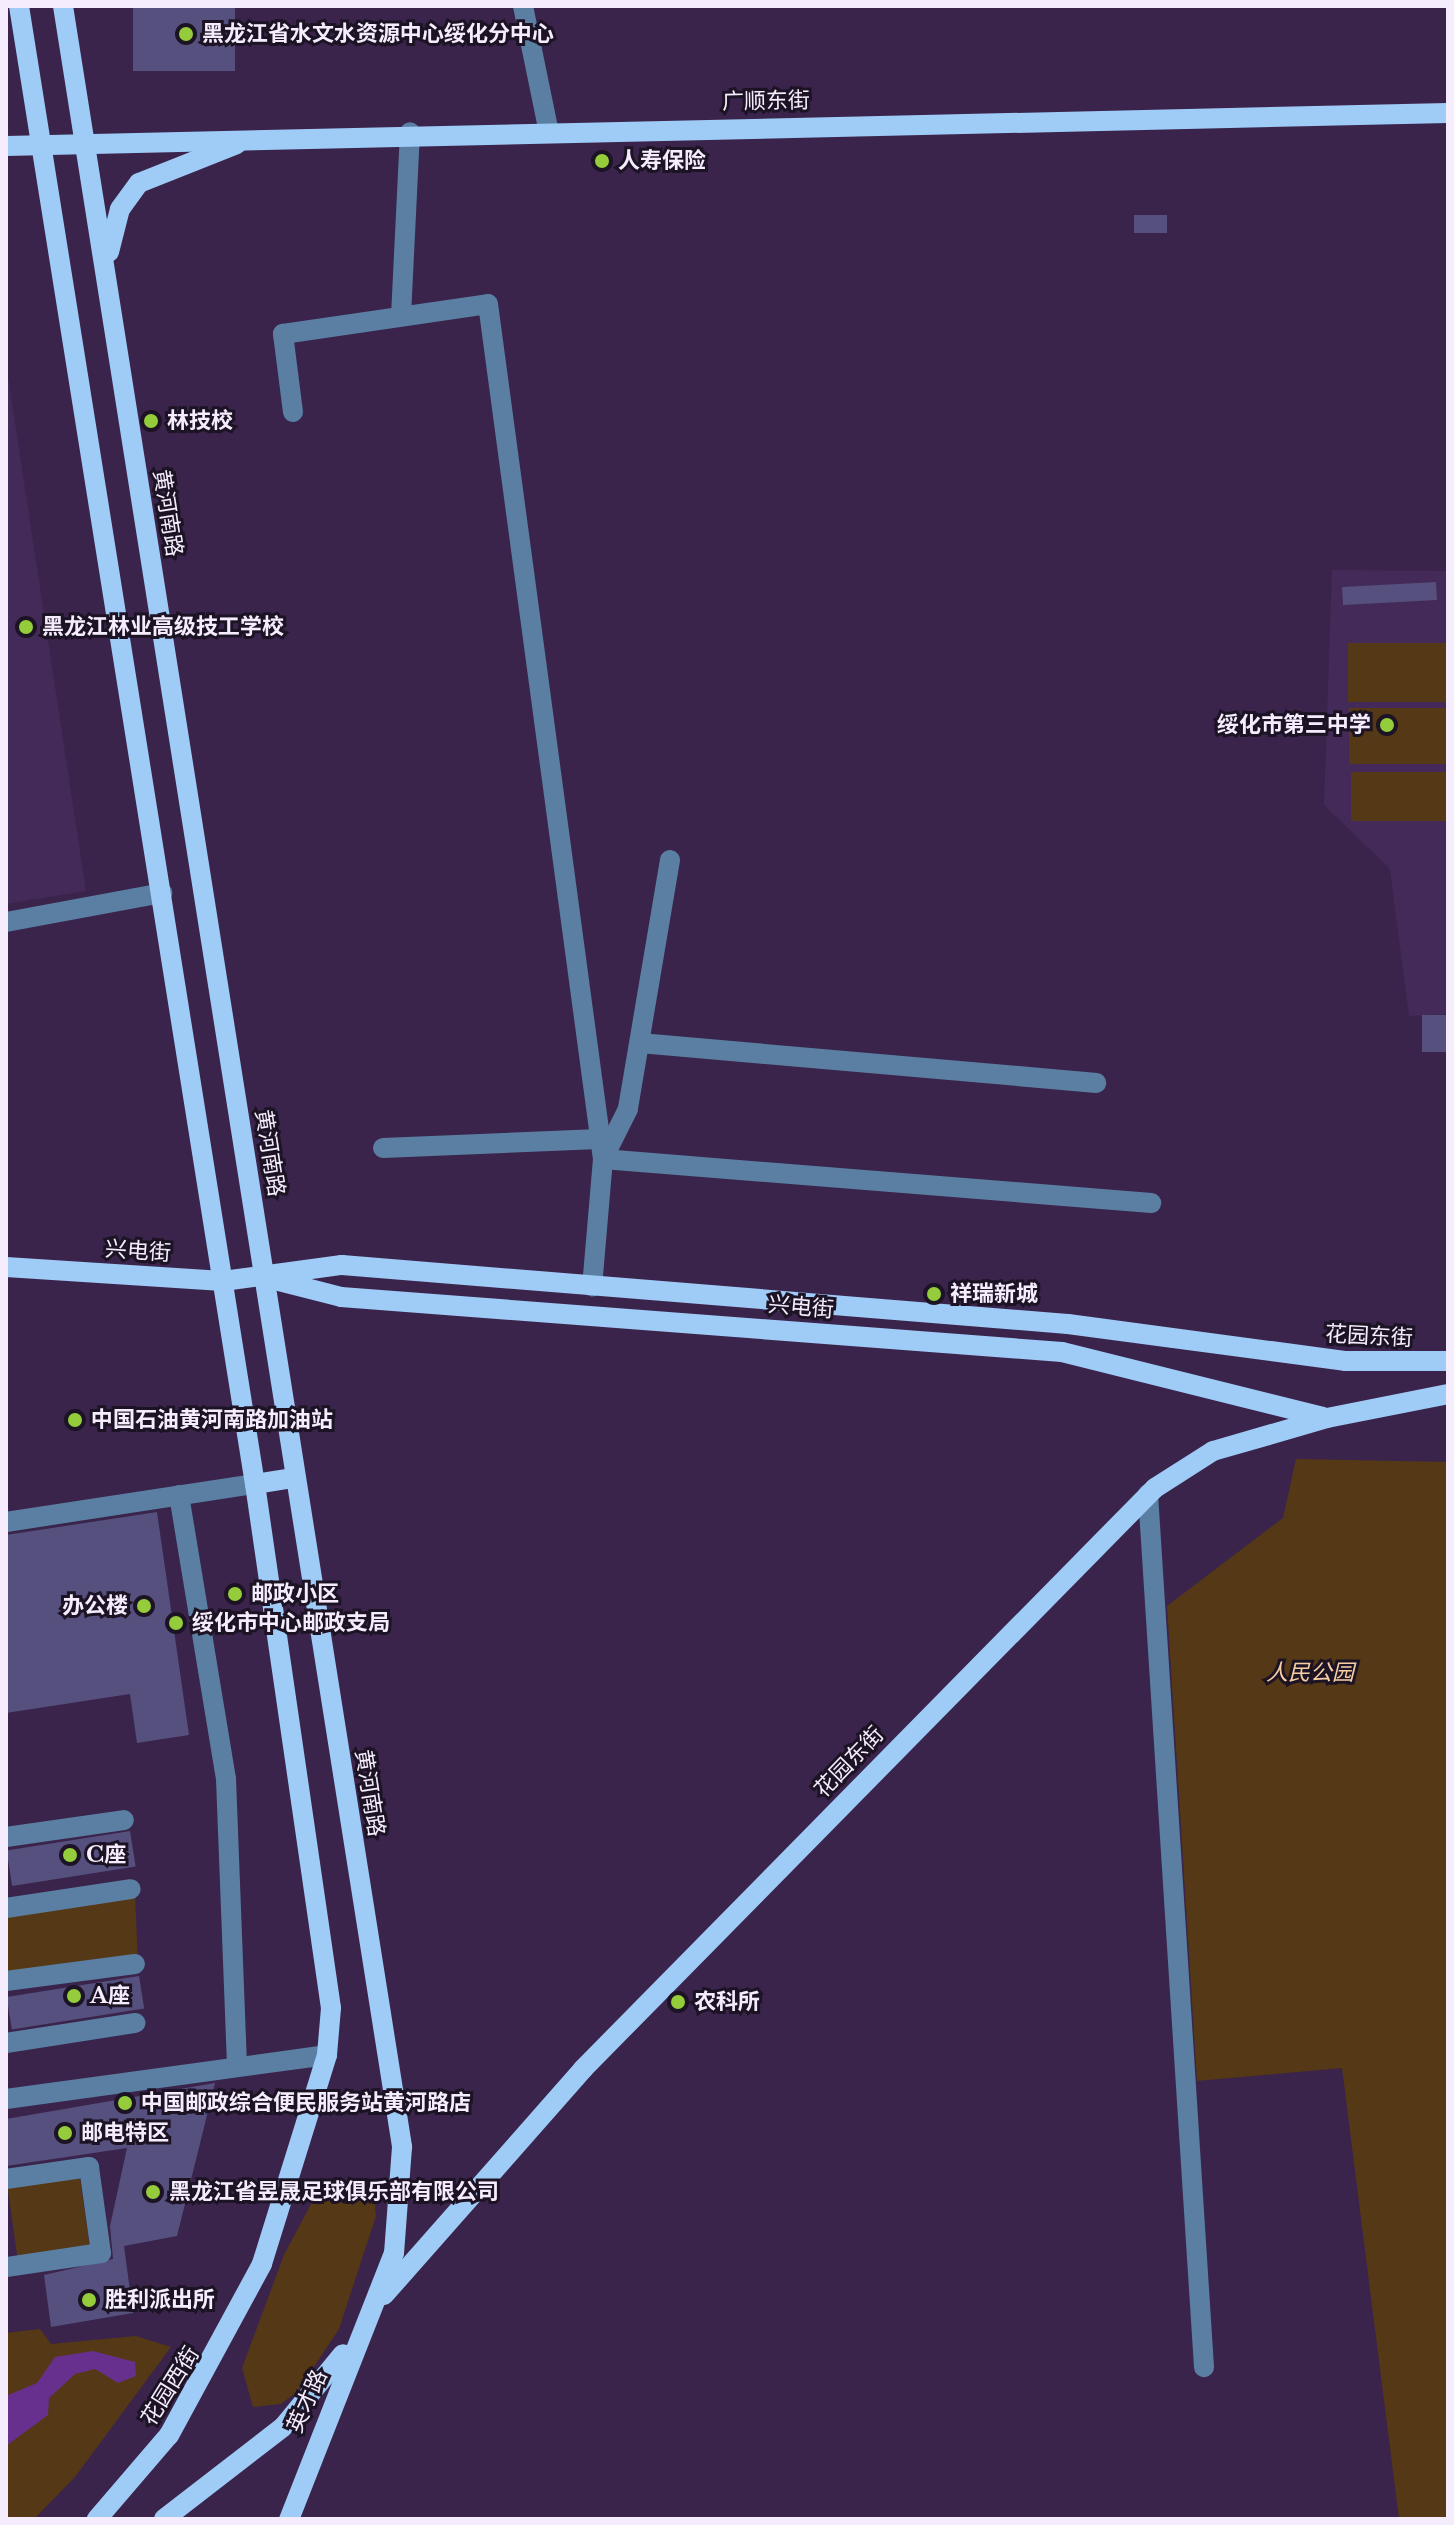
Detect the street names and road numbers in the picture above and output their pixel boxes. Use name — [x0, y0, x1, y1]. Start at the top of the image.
street label: 广顺东街 — [722, 87, 810, 115]
street label: 黄河南路 — [148, 467, 188, 559]
street label: 黄河南路 — [250, 1107, 290, 1199]
street label: 兴电街 — [104, 1236, 172, 1266]
street label: 兴电街 — [767, 1291, 835, 1323]
street label: 花园东街 — [1324, 1321, 1414, 1351]
street label: 花园东街 — [809, 1721, 889, 1803]
street label: 黄河南路 — [350, 1747, 390, 1839]
street label: 花园西街 — [135, 2342, 205, 2430]
street label: 英才路 — [282, 2365, 332, 2437]

